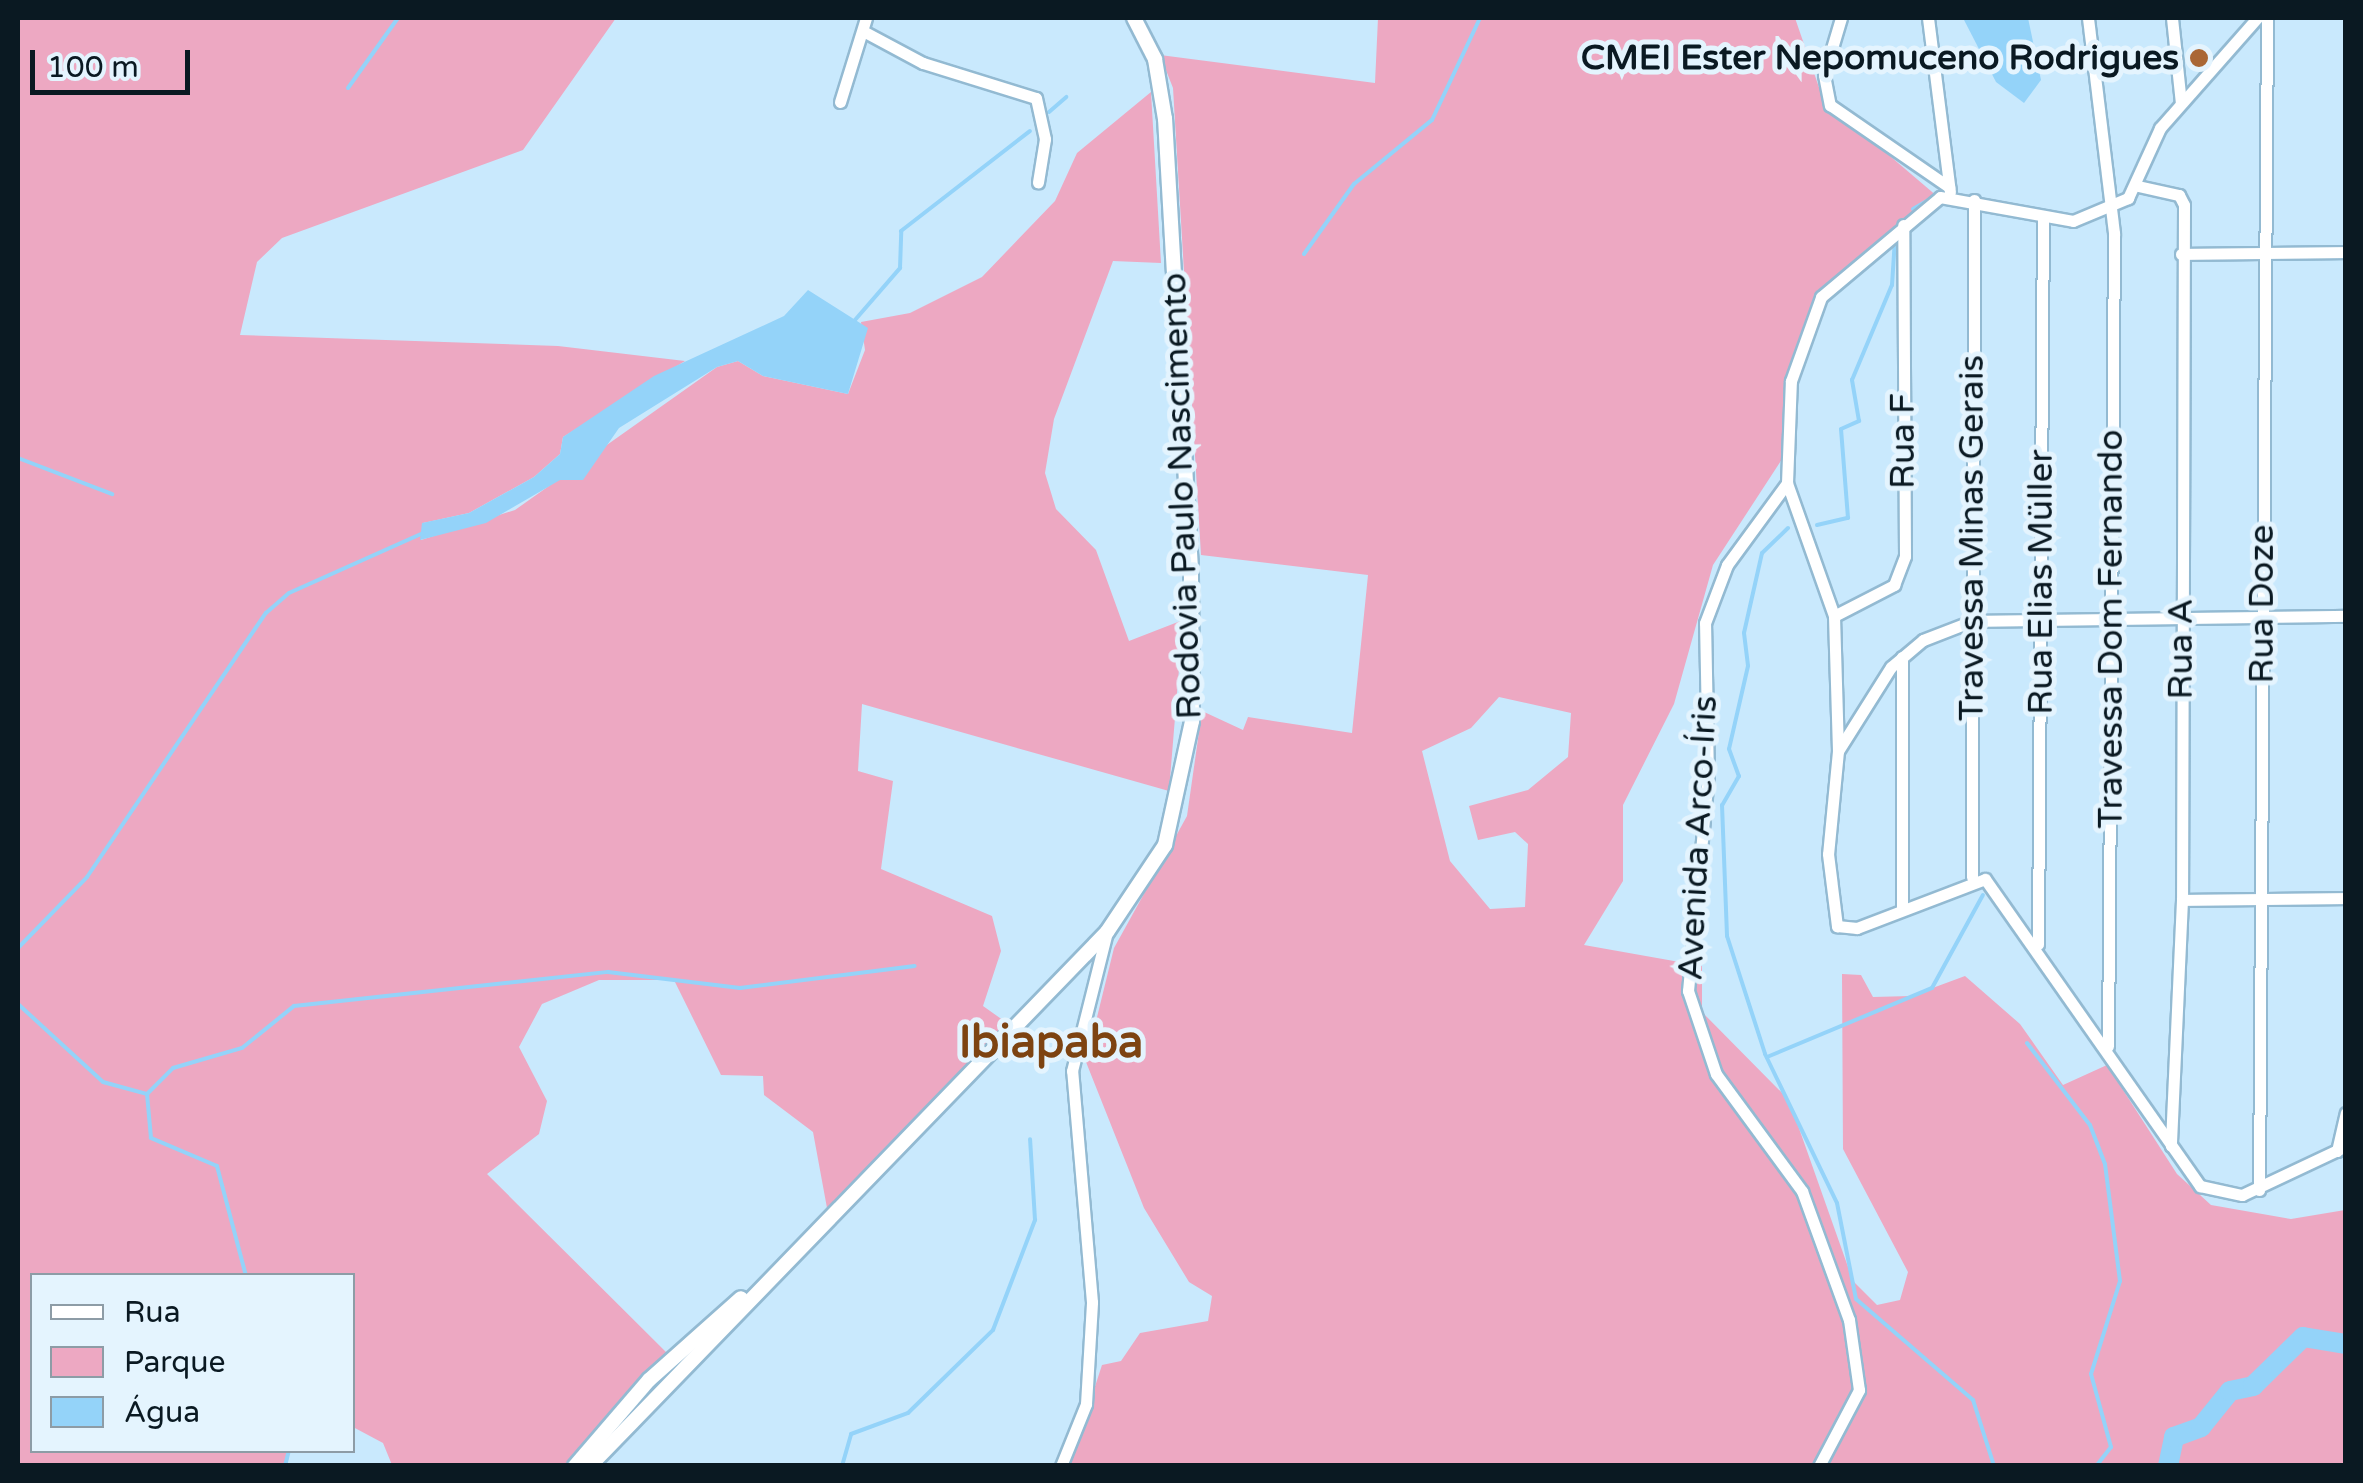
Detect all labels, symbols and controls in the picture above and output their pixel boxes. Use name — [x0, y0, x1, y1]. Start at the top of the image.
scale bar — [35, 30, 195, 92]
place label: CMEI Ester Nepomuceno Rodrigues — [1581, 37, 2179, 79]
marker: CMEI Ester Nepomuceno Rodrigues — [2188, 47, 2210, 69]
text: 100 m — [47, 49, 139, 86]
street label: Rodovia Paulo Nascimento — [1153, 272, 1211, 720]
street label: Travessa Minas Gerais — [1951, 355, 1993, 721]
street label: Rua F — [1882, 393, 1924, 489]
street label: Travessa Dom Fernando — [2090, 429, 2132, 829]
street label: Rua Elias Müller — [2020, 449, 2062, 715]
street label: Rua Doze — [2241, 524, 2283, 684]
street label: Rua A — [2160, 598, 2202, 700]
street label: Avenida Arco-Íris — [1670, 694, 1726, 982]
district label: Ibiapaba — [959, 1017, 1143, 1071]
legend — [30, 1273, 355, 1453]
text: Rua — [124, 1294, 181, 1331]
text: Parque — [124, 1344, 225, 1381]
text: Água — [124, 1394, 200, 1431]

